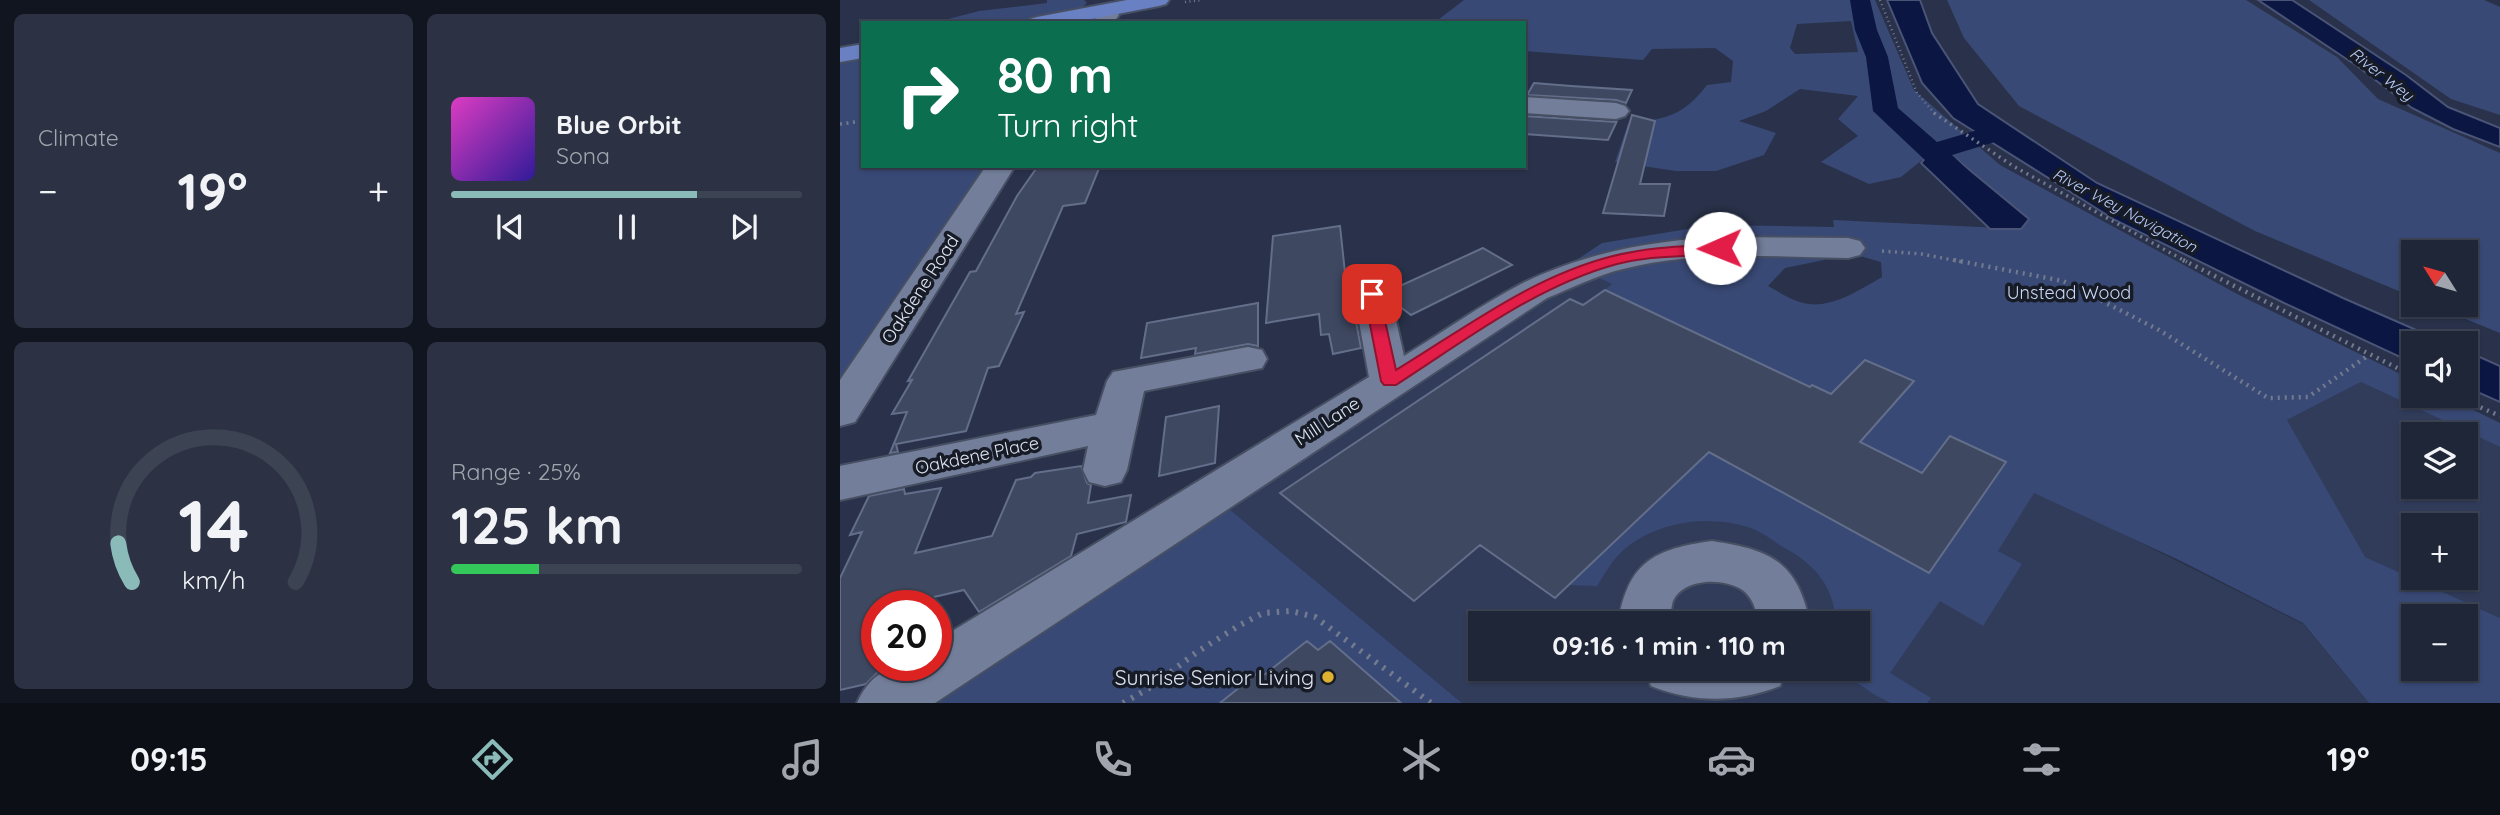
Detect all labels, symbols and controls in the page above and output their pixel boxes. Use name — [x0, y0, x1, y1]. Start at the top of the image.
water label: River Wey — [2346, 43, 2419, 106]
text: 80 m — [997, 44, 1113, 105]
icon: right — [882, 49, 973, 140]
text: Turn right — [997, 105, 1138, 145]
text: Blue Orbit — [556, 108, 682, 141]
text: Climate — [38, 123, 119, 152]
text: Sona — [556, 141, 610, 170]
text: 19° — [178, 158, 248, 223]
water label: River Wey Navigation — [2050, 164, 2201, 257]
text: − — [38, 167, 58, 215]
text: + — [368, 167, 389, 215]
icon: previous — [491, 208, 529, 246]
icon: pause — [608, 208, 646, 246]
icon: next — [725, 208, 763, 246]
position arrow — [1683, 211, 1757, 285]
street label: Oakdene Road — [876, 230, 964, 348]
north arrow — [2401, 240, 2478, 317]
map controls — [2401, 240, 2478, 681]
pin — [1342, 264, 1402, 324]
icon: arrive — [1353, 275, 1391, 313]
park label: Unstead Wood — [2007, 281, 2131, 304]
button: sound — [2401, 331, 2478, 408]
street label: Mill Lane — [1290, 391, 1364, 451]
button: layers — [2401, 422, 2478, 499]
street label: Oakdene Place — [913, 431, 1041, 479]
text: Range · 25% — [451, 457, 581, 486]
text: 14 — [178, 479, 249, 570]
text: 125 km — [451, 492, 623, 557]
button: + — [2401, 513, 2478, 590]
text: km/h — [182, 563, 245, 594]
speed limit sign: 20 — [861, 590, 952, 681]
button: − — [2401, 604, 2478, 681]
text: 09:16 · 1 min · 110 m — [1552, 629, 1786, 662]
place label: Sunrise Senior Living — [1115, 664, 1314, 690]
marker: Sunrise Senior Living — [1320, 669, 1336, 685]
icon: directions — [468, 735, 517, 784]
icon: music — [778, 735, 827, 784]
icon: phone — [1088, 735, 1137, 784]
icon: climate — [1397, 735, 1446, 784]
icon: car — [1707, 735, 1756, 784]
icon: filters — [2017, 735, 2066, 784]
text: 09:15 — [130, 739, 208, 779]
text: 19° — [2326, 739, 2370, 779]

